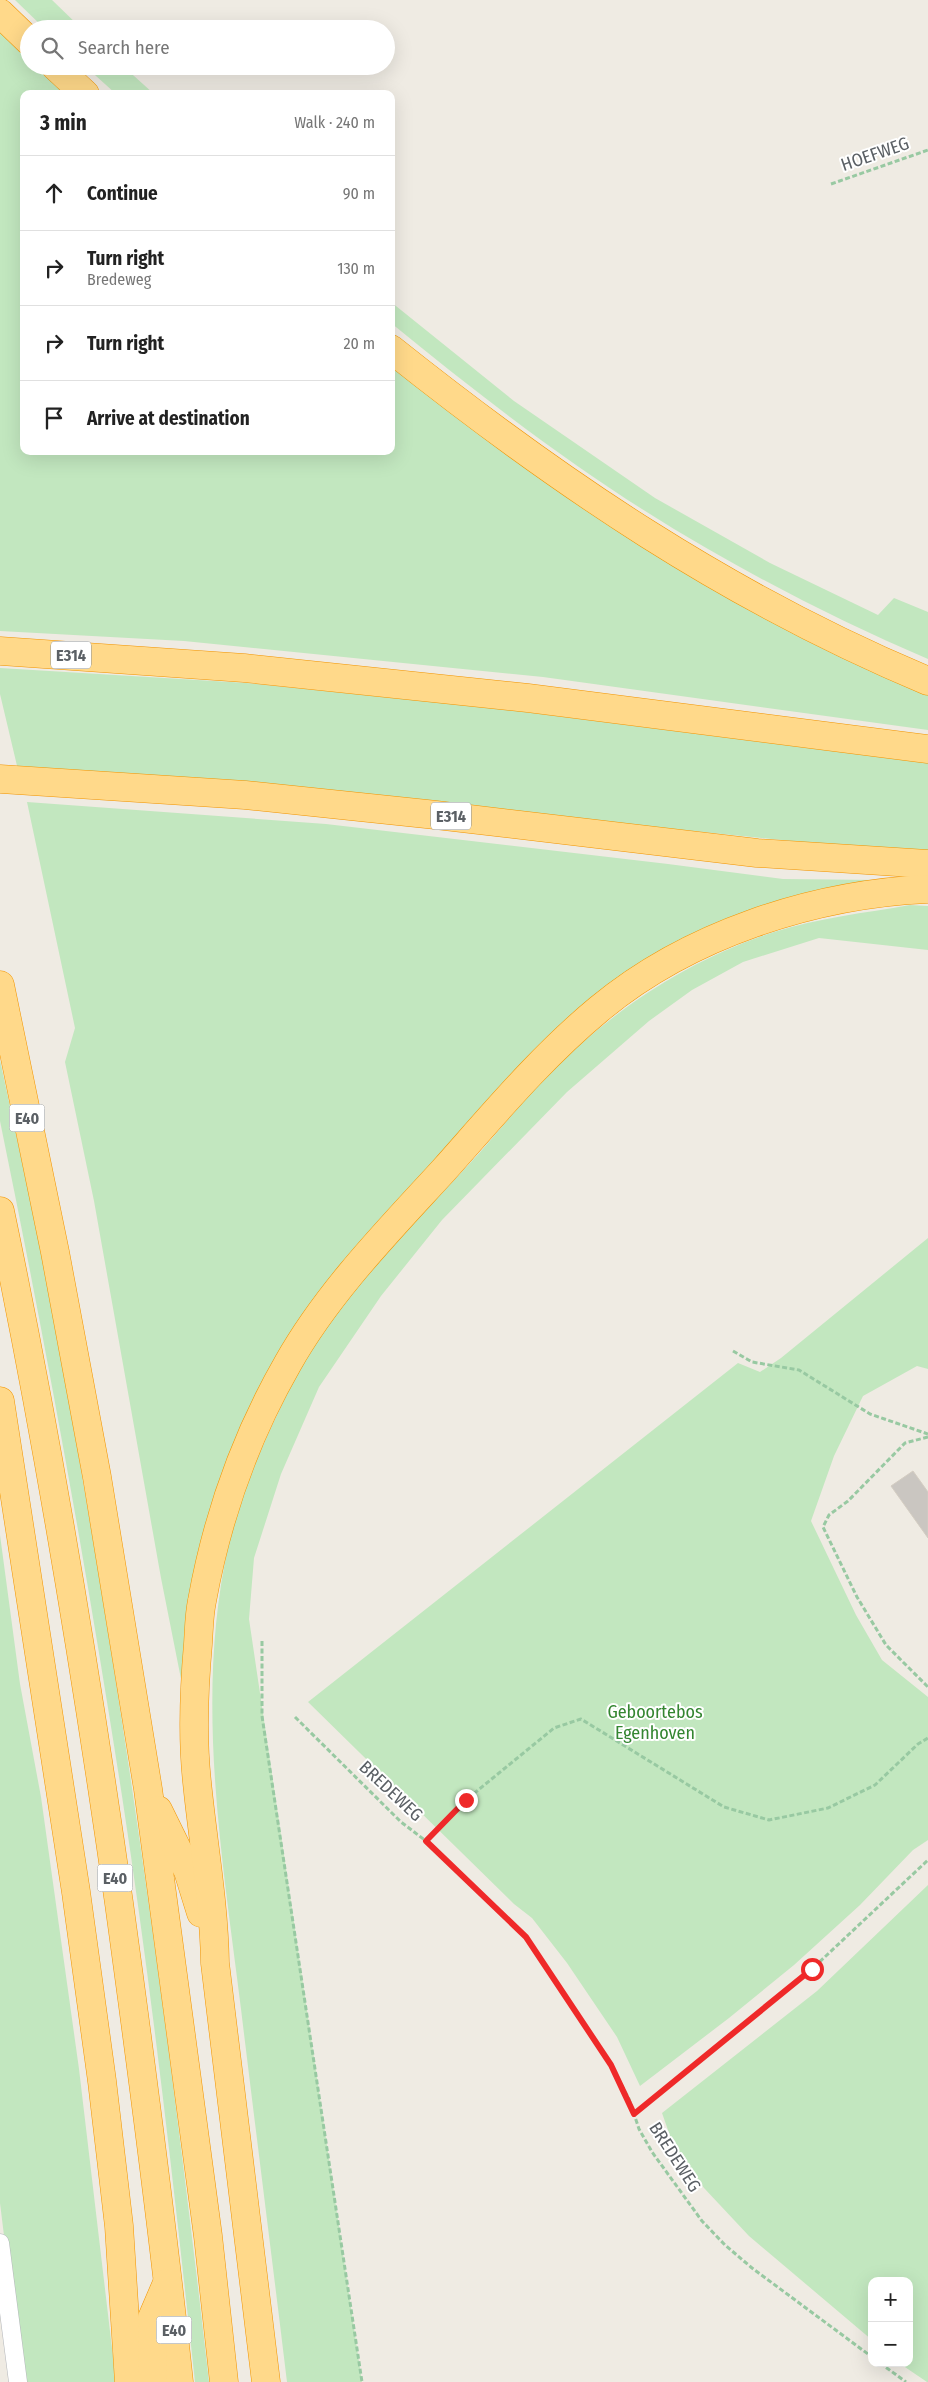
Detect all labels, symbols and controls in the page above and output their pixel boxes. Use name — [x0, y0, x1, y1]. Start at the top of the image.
search box — [20, 20, 395, 75]
icon: search — [38, 34, 66, 62]
text: Search here — [78, 36, 170, 59]
text: 3 min — [40, 110, 87, 136]
text: Walk · 240 m — [294, 113, 375, 132]
street label: HOEFWEG — [838, 132, 912, 176]
icon: ahead — [40, 179, 68, 207]
text: Continue — [87, 182, 158, 205]
text: 90 m — [343, 184, 375, 203]
text: Turn right — [87, 247, 164, 270]
icon: right — [40, 254, 68, 282]
text: 130 m — [337, 259, 375, 278]
text: Bredeweg — [87, 270, 151, 289]
icon: right — [40, 329, 68, 357]
text: Turn right — [87, 332, 164, 355]
text: 20 m — [344, 334, 375, 353]
icon: arrive — [40, 404, 68, 432]
text: Arrive at destination — [87, 407, 250, 430]
road number: E314 — [51, 642, 91, 668]
road number: E314 — [431, 802, 471, 829]
road number: E40 — [10, 1104, 44, 1132]
park label: Geboortebos Egenhoven — [607, 1701, 703, 1744]
street label: BREDEWEG — [355, 1756, 427, 1826]
route end — [455, 1789, 478, 1812]
road number: E40 — [98, 1865, 132, 1892]
route start — [801, 1958, 824, 1981]
street label: BREDEWEG — [644, 2118, 706, 2196]
map controls — [868, 2277, 913, 2367]
button: + — [868, 2277, 913, 2322]
road number: E40 — [156, 2316, 192, 2344]
button: − — [868, 2322, 913, 2367]

